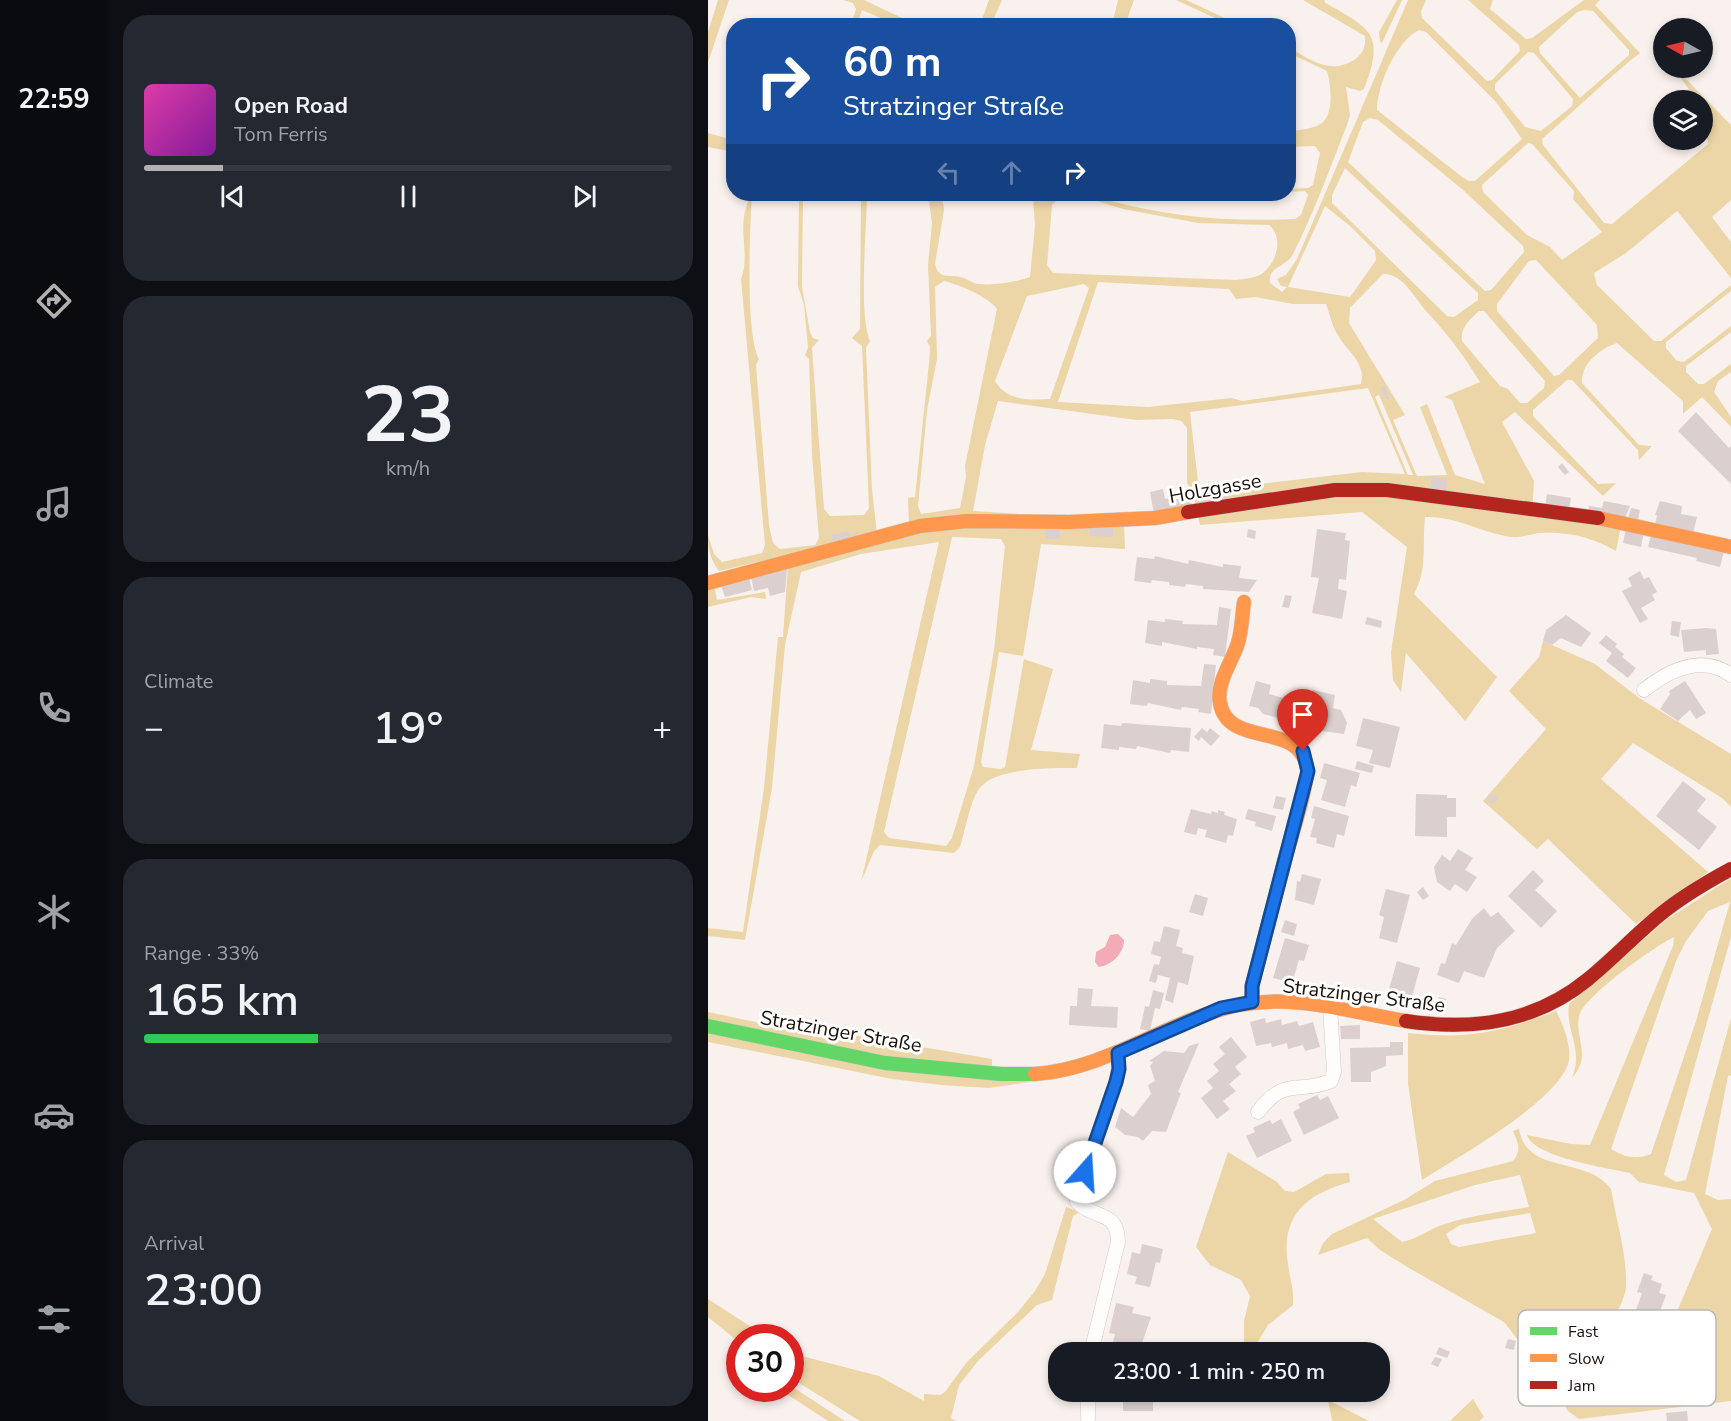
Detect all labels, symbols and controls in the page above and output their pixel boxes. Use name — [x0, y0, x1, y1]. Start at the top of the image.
north arrow — [1653, 18, 1713, 78]
map controls — [1653, 18, 1713, 150]
text: 60 m — [843, 34, 942, 91]
icon: right — [744, 42, 822, 120]
text: 22:59 — [18, 81, 90, 118]
text: Stratzinger Straße — [843, 88, 1064, 125]
button: layers — [1653, 90, 1713, 150]
text: Open Road — [234, 91, 348, 121]
text: Tom Ferris — [234, 121, 328, 148]
icon: left — [932, 156, 965, 189]
icon: ahead — [995, 156, 1028, 189]
icon: right — [1058, 156, 1091, 189]
icon: previous — [216, 180, 249, 213]
icon: pause — [392, 180, 425, 213]
icon: next — [568, 180, 601, 213]
icon: directions — [33, 280, 75, 322]
text: 23 — [361, 362, 455, 469]
text: km/h — [386, 455, 430, 482]
street label: Holzgasse — [1167, 467, 1263, 510]
icon: music — [33, 483, 75, 525]
text: Climate — [144, 668, 213, 695]
icon: phone — [33, 687, 75, 729]
pin — [1277, 689, 1328, 751]
text: 19° — [373, 698, 443, 759]
icon: arrive — [1286, 698, 1319, 731]
text: − — [144, 706, 164, 751]
text: + — [652, 706, 672, 751]
icon: climate — [33, 891, 75, 933]
text: Range · 33% — [144, 940, 259, 967]
text: 165 km — [144, 970, 299, 1031]
street label: Stratzinger Straße — [1281, 972, 1447, 1019]
street label: Stratzinger Straße — [758, 1004, 924, 1059]
icon: car — [33, 1094, 75, 1136]
position arrow — [1053, 1140, 1117, 1204]
text: Arrival — [144, 1230, 204, 1257]
text: 23:00 — [144, 1260, 263, 1321]
icon: filters — [33, 1298, 75, 1340]
legend — [1518, 1310, 1716, 1406]
text: Fast — [1568, 1321, 1599, 1343]
speed limit sign: 30 — [726, 1324, 804, 1402]
text: Slow — [1568, 1348, 1605, 1370]
text: 23:00 · 1 min · 250 m — [1113, 1357, 1325, 1387]
text: Jam — [1567, 1375, 1595, 1397]

